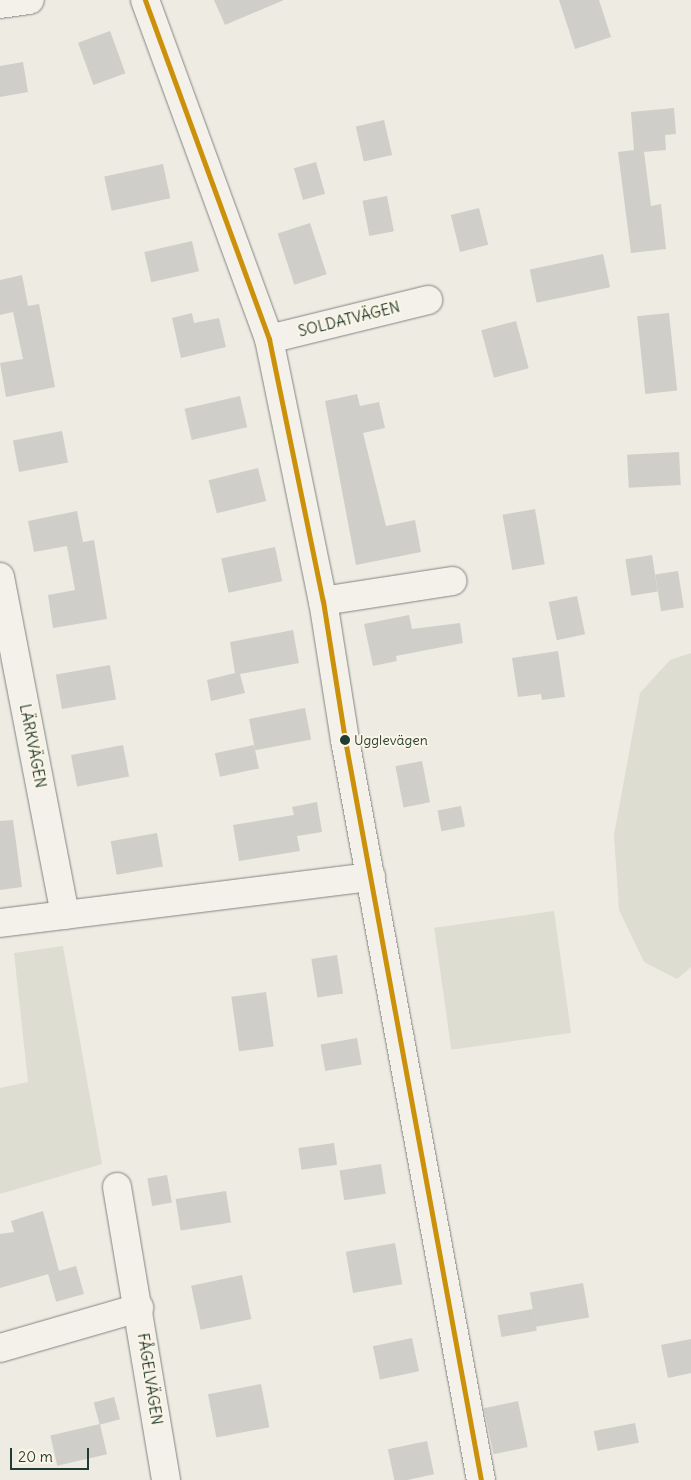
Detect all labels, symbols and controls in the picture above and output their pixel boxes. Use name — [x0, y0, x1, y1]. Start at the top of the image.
street label: SOLDATVÄGEN — [296, 298, 402, 340]
street label: LÄRKVÄGEN — [16, 702, 50, 790]
place label: Ugglevägen — [354, 732, 428, 748]
marker: Ugglevägen — [340, 735, 350, 745]
street label: FÅGELVÄGEN — [134, 1332, 166, 1426]
scale bar — [12, 1438, 91, 1470]
text: 20 m — [18, 1447, 53, 1466]

